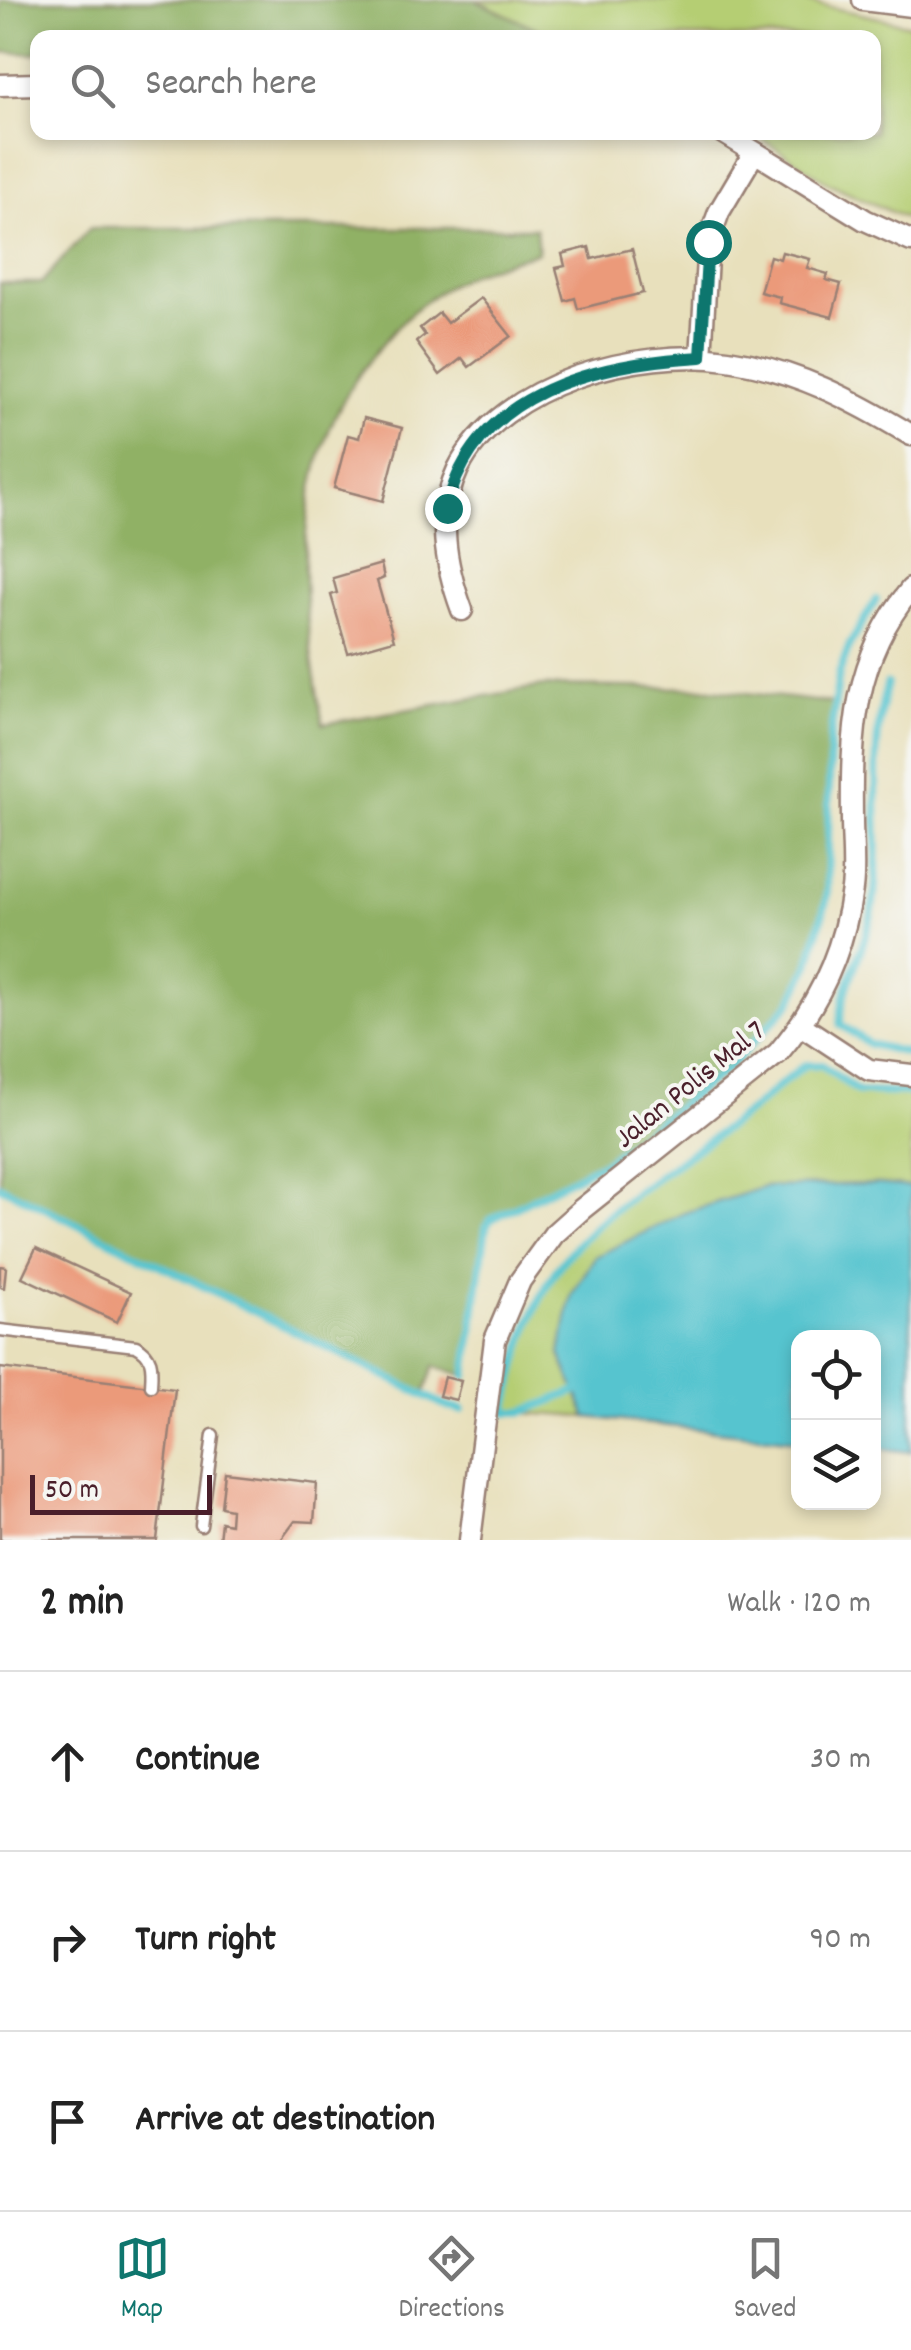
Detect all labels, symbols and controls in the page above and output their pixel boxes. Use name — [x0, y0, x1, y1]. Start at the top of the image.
search box — [30, 30, 881, 140]
icon: search — [65, 58, 120, 113]
text: Search here — [145, 58, 317, 113]
route start — [686, 220, 732, 266]
route end — [425, 486, 471, 532]
street label: Jalan Polis Mal 7 — [607, 1012, 777, 1161]
map controls — [791, 1330, 881, 1510]
button: locate — [791, 1330, 881, 1420]
button: layers — [791, 1420, 881, 1510]
scale bar — [30, 1470, 212, 1514]
text: 50 m — [45, 1472, 99, 1512]
text: 2 min — [40, 1575, 124, 1635]
text: Walk · 120 m — [727, 1582, 871, 1628]
icon: ahead — [40, 1734, 95, 1789]
text: Continue — [135, 1734, 260, 1789]
text: 30 m — [810, 1738, 871, 1784]
icon: right — [40, 1914, 95, 1969]
text: Turn right — [135, 1914, 276, 1969]
text: 90 m — [810, 1918, 871, 1964]
icon: arrive — [40, 2094, 95, 2149]
text: Arrive at destination — [135, 2094, 435, 2149]
tab: Map — [115, 2231, 170, 2331]
tab: Directions — [399, 2231, 505, 2331]
tab: Saved — [734, 2231, 796, 2331]

